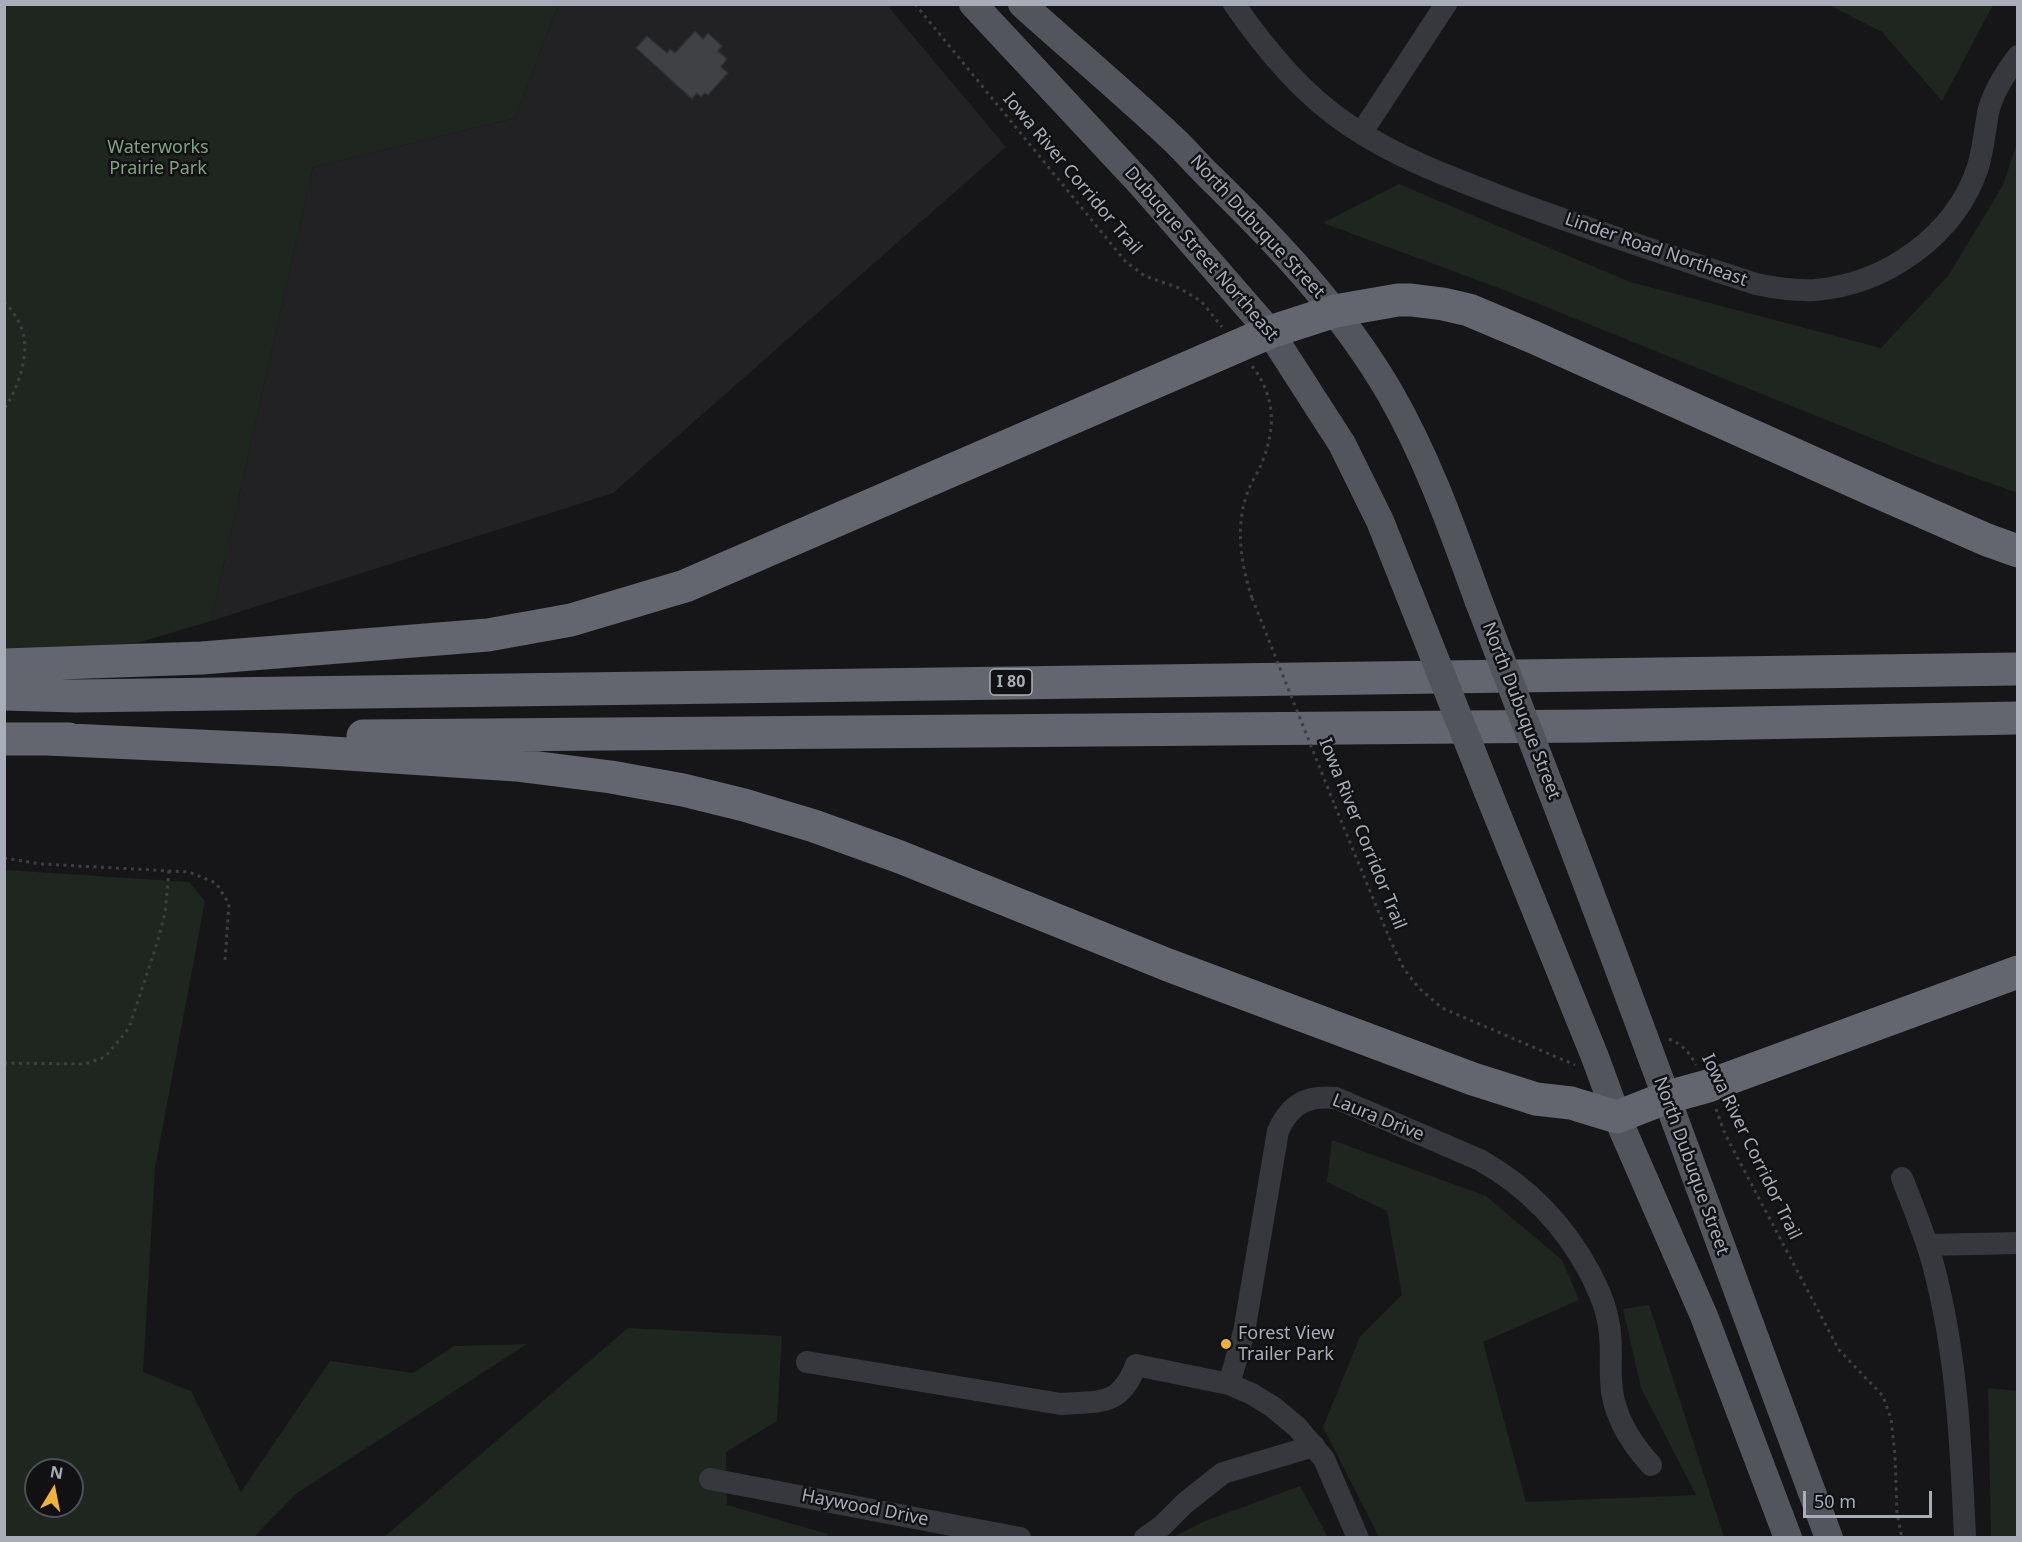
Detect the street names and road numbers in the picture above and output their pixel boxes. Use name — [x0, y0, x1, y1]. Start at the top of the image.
street label: Iowa River Corridor Trail — [998, 89, 1146, 259]
street label: North Dubuque Street — [1185, 151, 1329, 303]
street label: Dubuque Street Northeast — [1120, 163, 1282, 345]
street label: Linder Road Northeast — [1562, 209, 1750, 291]
street label: North Dubuque Street — [1477, 619, 1565, 803]
road number: I 80 — [990, 669, 1032, 695]
street label: Iowa River Corridor Trail — [1314, 735, 1410, 933]
street label: Iowa River Corridor Trail — [1697, 1050, 1805, 1244]
street label: North Dubuque Street — [1649, 1074, 1733, 1258]
street label: Laura Drive — [1329, 1090, 1427, 1146]
street label: Haywood Drive — [800, 1485, 930, 1531]

